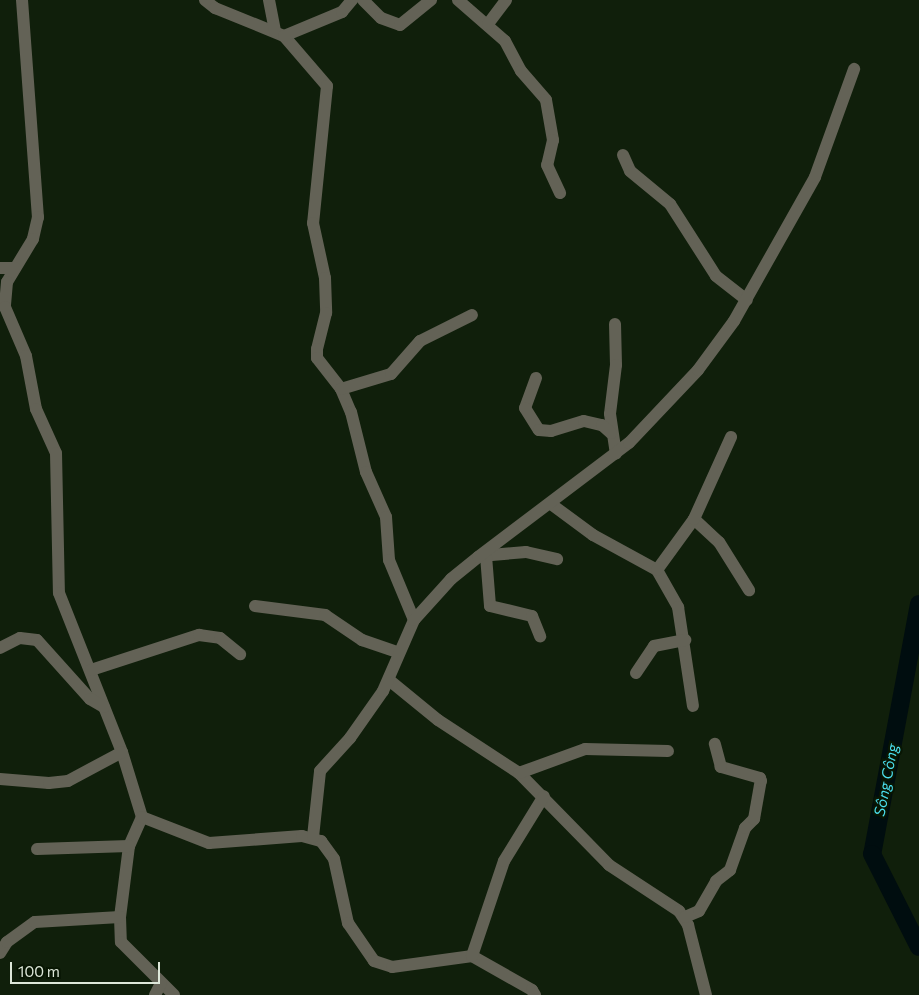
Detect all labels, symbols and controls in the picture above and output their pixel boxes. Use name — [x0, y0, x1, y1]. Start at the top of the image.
water label: Sông Công — [870, 742, 902, 818]
scale bar — [12, 952, 162, 984]
text: 100 m — [18, 962, 60, 980]

